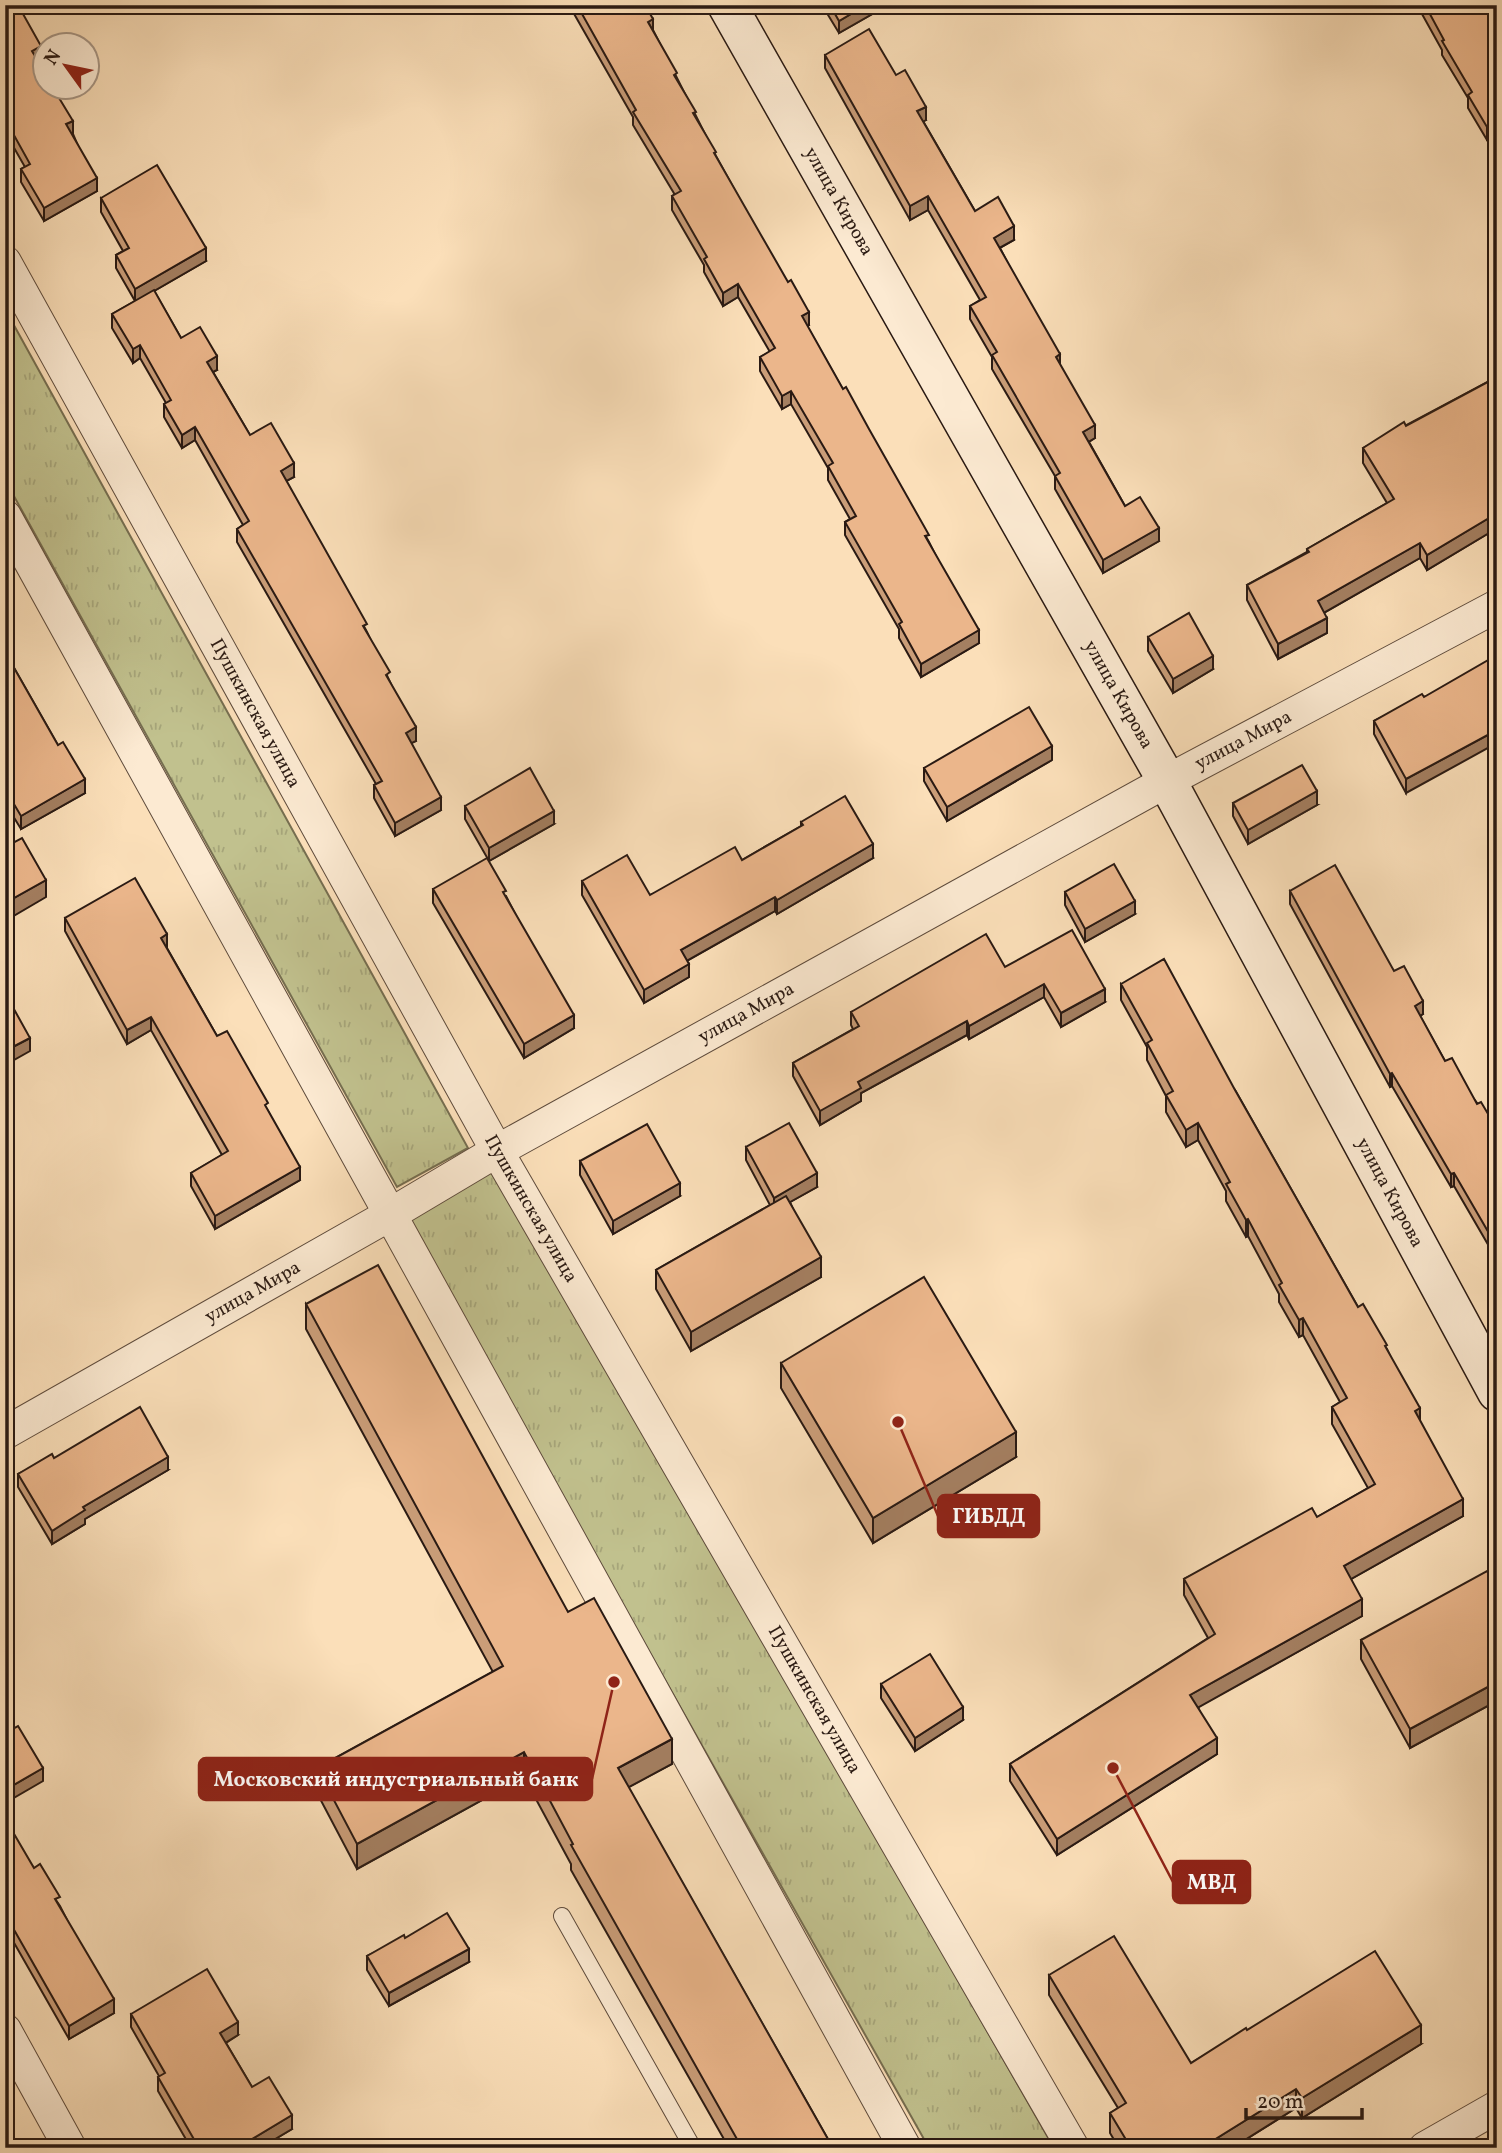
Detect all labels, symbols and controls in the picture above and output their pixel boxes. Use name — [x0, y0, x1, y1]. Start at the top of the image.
north arrow — [32, 32, 102, 102]
text: N — [39, 45, 68, 71]
street label: улица Кирова — [797, 142, 880, 261]
street label: Пушкинская улица — [203, 634, 307, 793]
street label: улица Кирова — [1077, 636, 1159, 754]
street label: улица Мира — [1190, 704, 1297, 777]
street label: улица Мира — [694, 976, 799, 1050]
street label: Пушкинская улица — [478, 1130, 584, 1288]
street label: улица Кирова — [1349, 1133, 1430, 1252]
street label: улица Мира — [200, 1255, 306, 1330]
callout: ГИБДД — [938, 1495, 1039, 1537]
text: ГИБДД — [952, 1503, 1026, 1532]
street label: Пушкинская улица — [761, 1621, 867, 1779]
callout: Московский индустриальный банк — [199, 1758, 592, 1800]
text: Московский индустриальный банк — [214, 1766, 579, 1795]
callout: МВД — [1173, 1861, 1250, 1903]
text: МВД — [1187, 1869, 1237, 1898]
scale bar — [1246, 2076, 1362, 2120]
text: 20 m — [1257, 2088, 1303, 2117]

